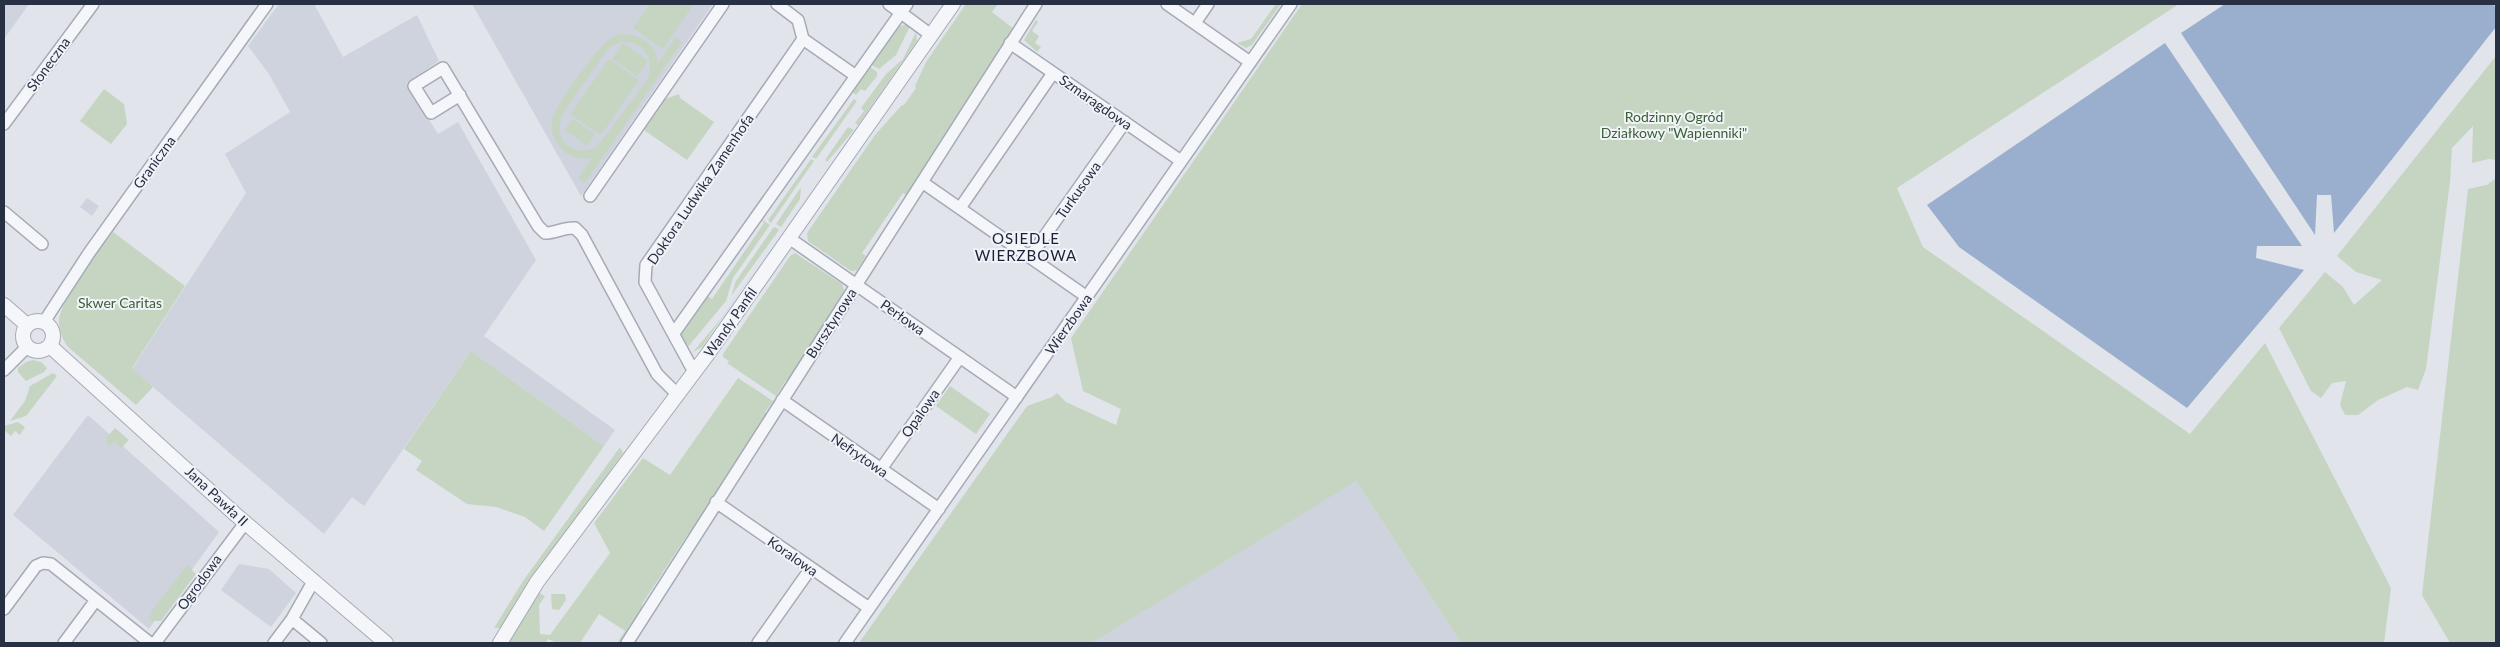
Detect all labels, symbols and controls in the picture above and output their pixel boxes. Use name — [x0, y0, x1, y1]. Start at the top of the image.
street label: Słoneczna — [23, 34, 73, 94]
street label: Szmaragdowa — [1056, 71, 1136, 133]
park label: Rodzinny Ogród Działkowy "Wapienniki" — [1601, 108, 1747, 141]
street label: Doktora Ludwika Zamenhofa — [643, 110, 757, 268]
street label: Graniczna — [129, 132, 179, 192]
street label: Turkusowa — [1052, 158, 1104, 222]
district label: OSIEDLE WIERZBOWA — [975, 229, 1077, 264]
street label: Wandy Panfil — [700, 284, 760, 360]
street label: Bursztynowa — [802, 285, 860, 361]
street label: Wierzbowa — [1041, 290, 1095, 358]
park label: Skwer Caritas — [78, 294, 162, 311]
street label: Perłowa — [877, 296, 929, 338]
street label: Opalowa — [897, 386, 943, 440]
street label: Nefrytowa — [828, 429, 892, 481]
street label: Jana Pawła II — [182, 463, 252, 529]
street label: Koralowa — [765, 533, 822, 580]
street label: Ogrodowa — [173, 551, 225, 613]

